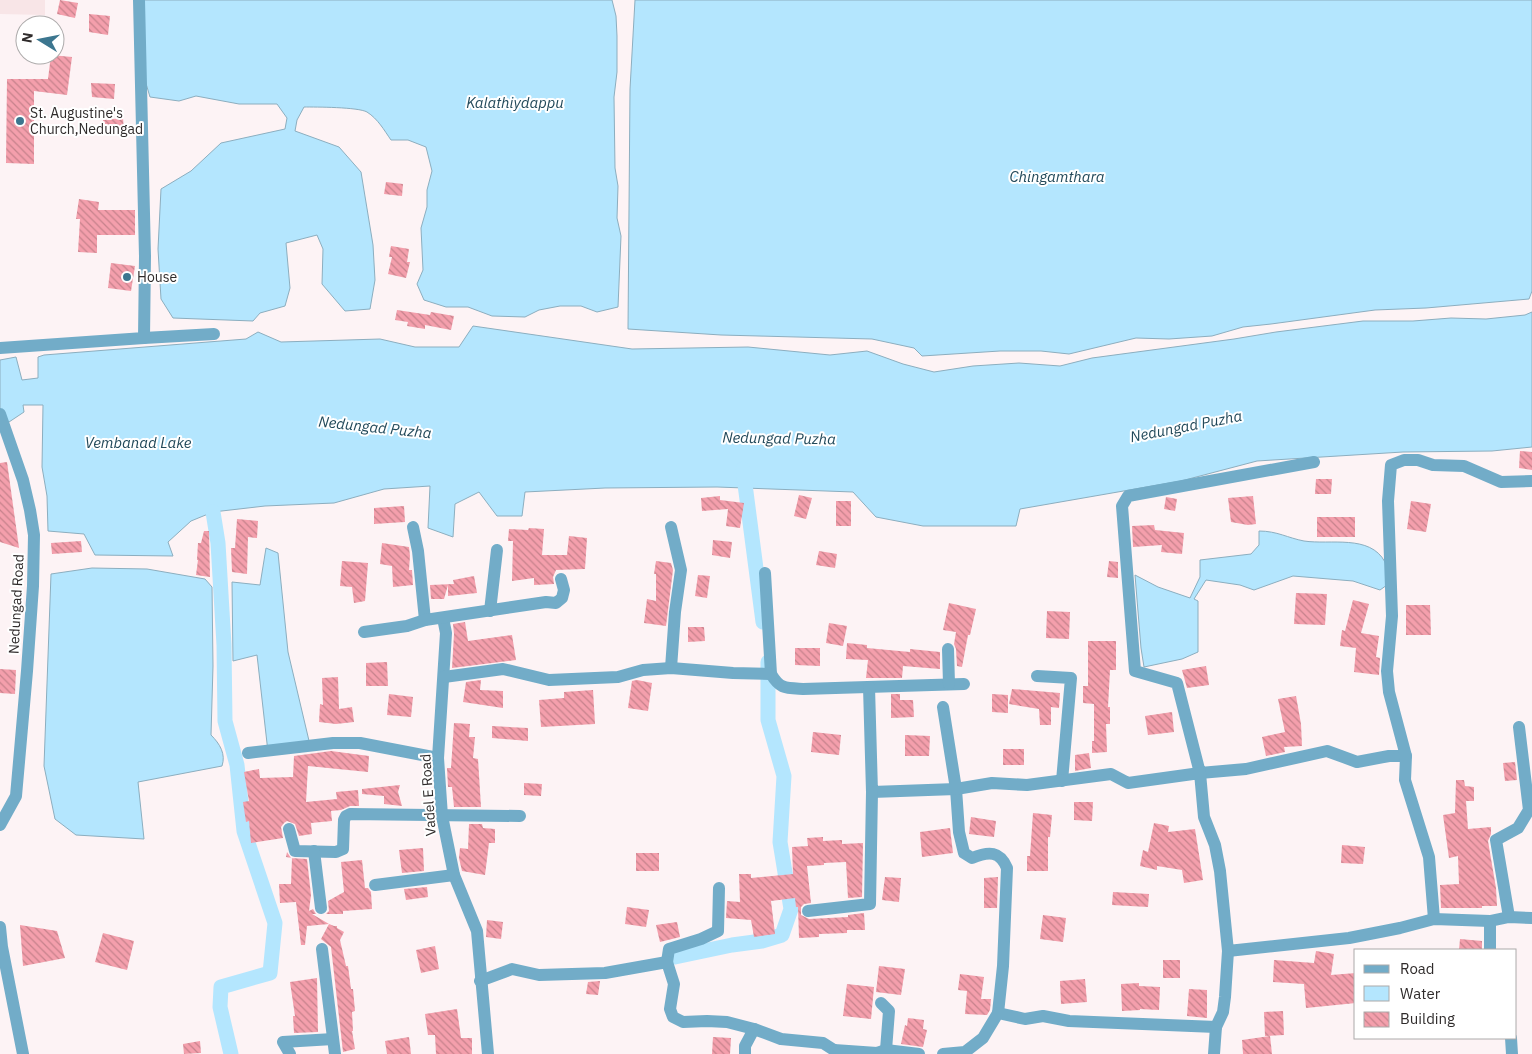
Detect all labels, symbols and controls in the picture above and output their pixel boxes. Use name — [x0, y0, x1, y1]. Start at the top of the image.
north arrow — [15, 15, 65, 65]
text: N — [17, 31, 37, 44]
water label: Kalathiydappu — [466, 93, 564, 112]
place label: St. Augustine's Church,Nedungad — [30, 104, 143, 138]
marker: St. Augustine's Church,Nedungad — [14, 115, 26, 127]
water label: Chingamthara — [1009, 167, 1105, 186]
place label: House — [137, 268, 178, 286]
marker: House — [121, 271, 133, 283]
water label: Nedungad Puzha — [1128, 406, 1244, 446]
water label: Nedungad Puzha — [318, 412, 433, 442]
water label: Nedungad Puzha — [722, 428, 836, 448]
water label: Vembanad Lake — [85, 433, 192, 452]
street label: Nedungad Road — [4, 554, 28, 654]
street label: Vadel E Road — [416, 753, 440, 837]
legend — [1354, 949, 1517, 1039]
text: Road — [1400, 959, 1435, 978]
text: Water — [1400, 984, 1441, 1003]
text: Building — [1400, 1009, 1455, 1028]

